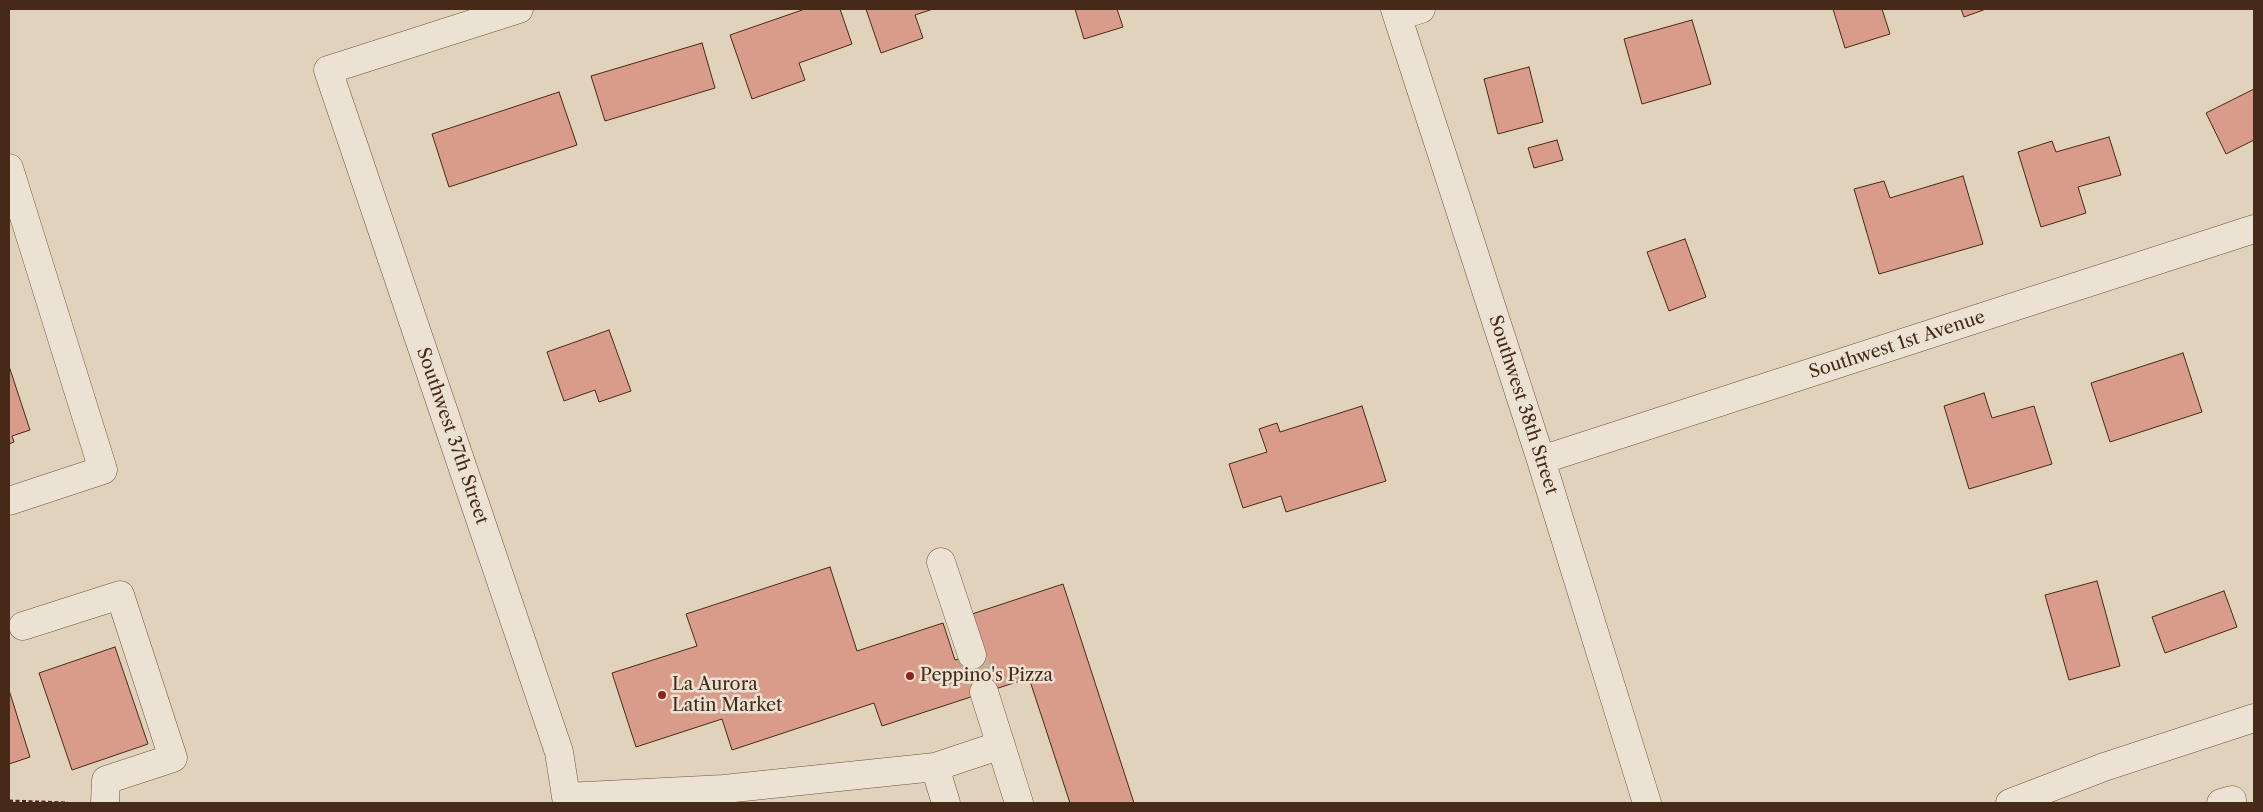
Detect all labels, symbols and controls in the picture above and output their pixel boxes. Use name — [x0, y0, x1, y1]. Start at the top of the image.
street label: Southwest 1st Avenue — [1806, 306, 1988, 384]
street label: Southwest 38th Street — [1484, 313, 1562, 497]
street label: Southwest 37th Street — [412, 345, 492, 527]
place label: Peppino's Pizza — [920, 665, 1053, 687]
marker: Peppino's Pizza — [904, 670, 916, 682]
place label: La Aurora Latin Market — [672, 674, 782, 716]
marker: La Aurora Latin Market — [656, 689, 668, 701]

